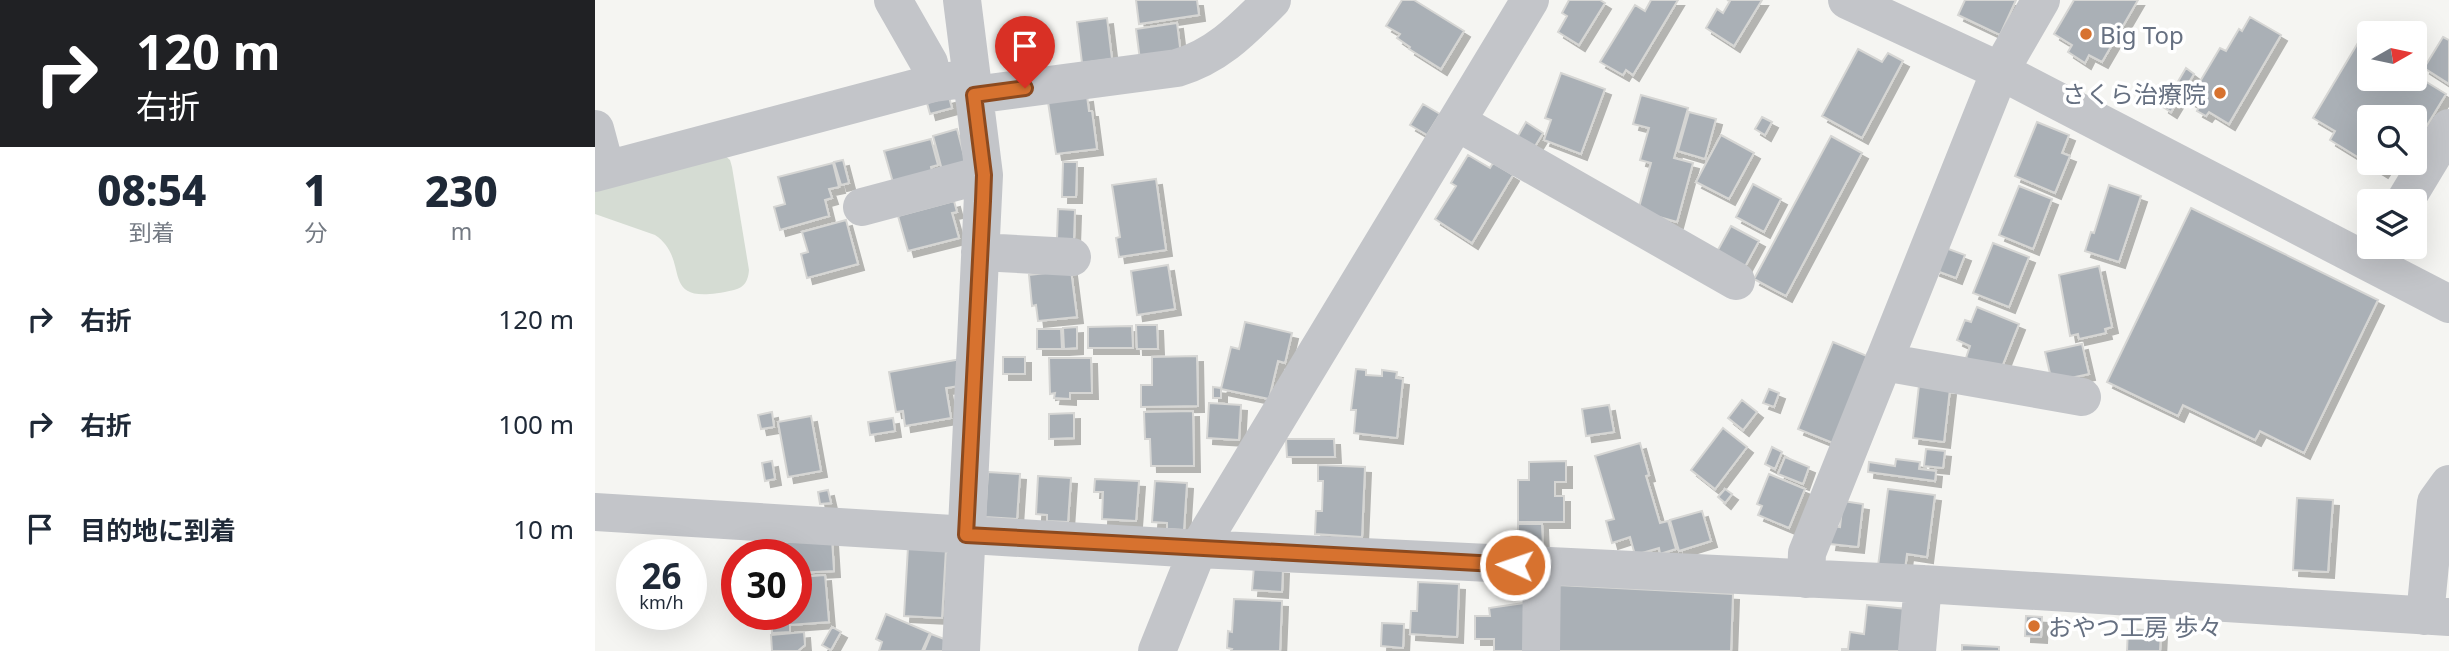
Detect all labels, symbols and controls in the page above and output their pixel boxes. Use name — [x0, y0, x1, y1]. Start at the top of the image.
pin — [995, 16, 1055, 88]
text: 120 m — [136, 18, 281, 84]
place label: Big Top — [2100, 18, 2184, 51]
north arrow — [2357, 21, 2427, 91]
map controls — [2357, 21, 2427, 259]
marker: Big Top — [2078, 26, 2094, 42]
icon: arrive — [1006, 27, 1044, 65]
icon: right — [21, 28, 112, 119]
place label: さくら治療院 — [2062, 77, 2206, 110]
text: 右折 — [136, 84, 200, 127]
marker: さくら治療院 — [2212, 85, 2228, 101]
button: search — [2357, 105, 2427, 175]
text: 08:54 — [97, 161, 206, 218]
text: 1 — [303, 161, 328, 218]
text: 230 — [425, 162, 498, 219]
button: layers — [2357, 189, 2427, 259]
text: m — [451, 215, 472, 247]
text: 到着 — [129, 216, 175, 248]
text: 分 — [304, 216, 327, 248]
icon: right — [21, 300, 59, 338]
text: 120 m — [498, 301, 574, 337]
text: 右折 — [80, 302, 132, 338]
icon: right — [21, 405, 59, 443]
text: 100 m — [498, 406, 574, 442]
text: 右折 — [80, 407, 132, 443]
icon: arrive — [21, 510, 59, 548]
text: 10 m — [513, 511, 574, 547]
text: 目的地に到着 — [80, 512, 236, 548]
position arrow — [1478, 528, 1552, 602]
speed limit sign: 30 — [721, 539, 812, 630]
text: 26 — [641, 552, 682, 599]
text: km/h — [639, 590, 684, 614]
place label: おやつ工房 歩々 — [2048, 610, 2222, 643]
marker: おやつ工房 歩々 — [2026, 618, 2042, 634]

